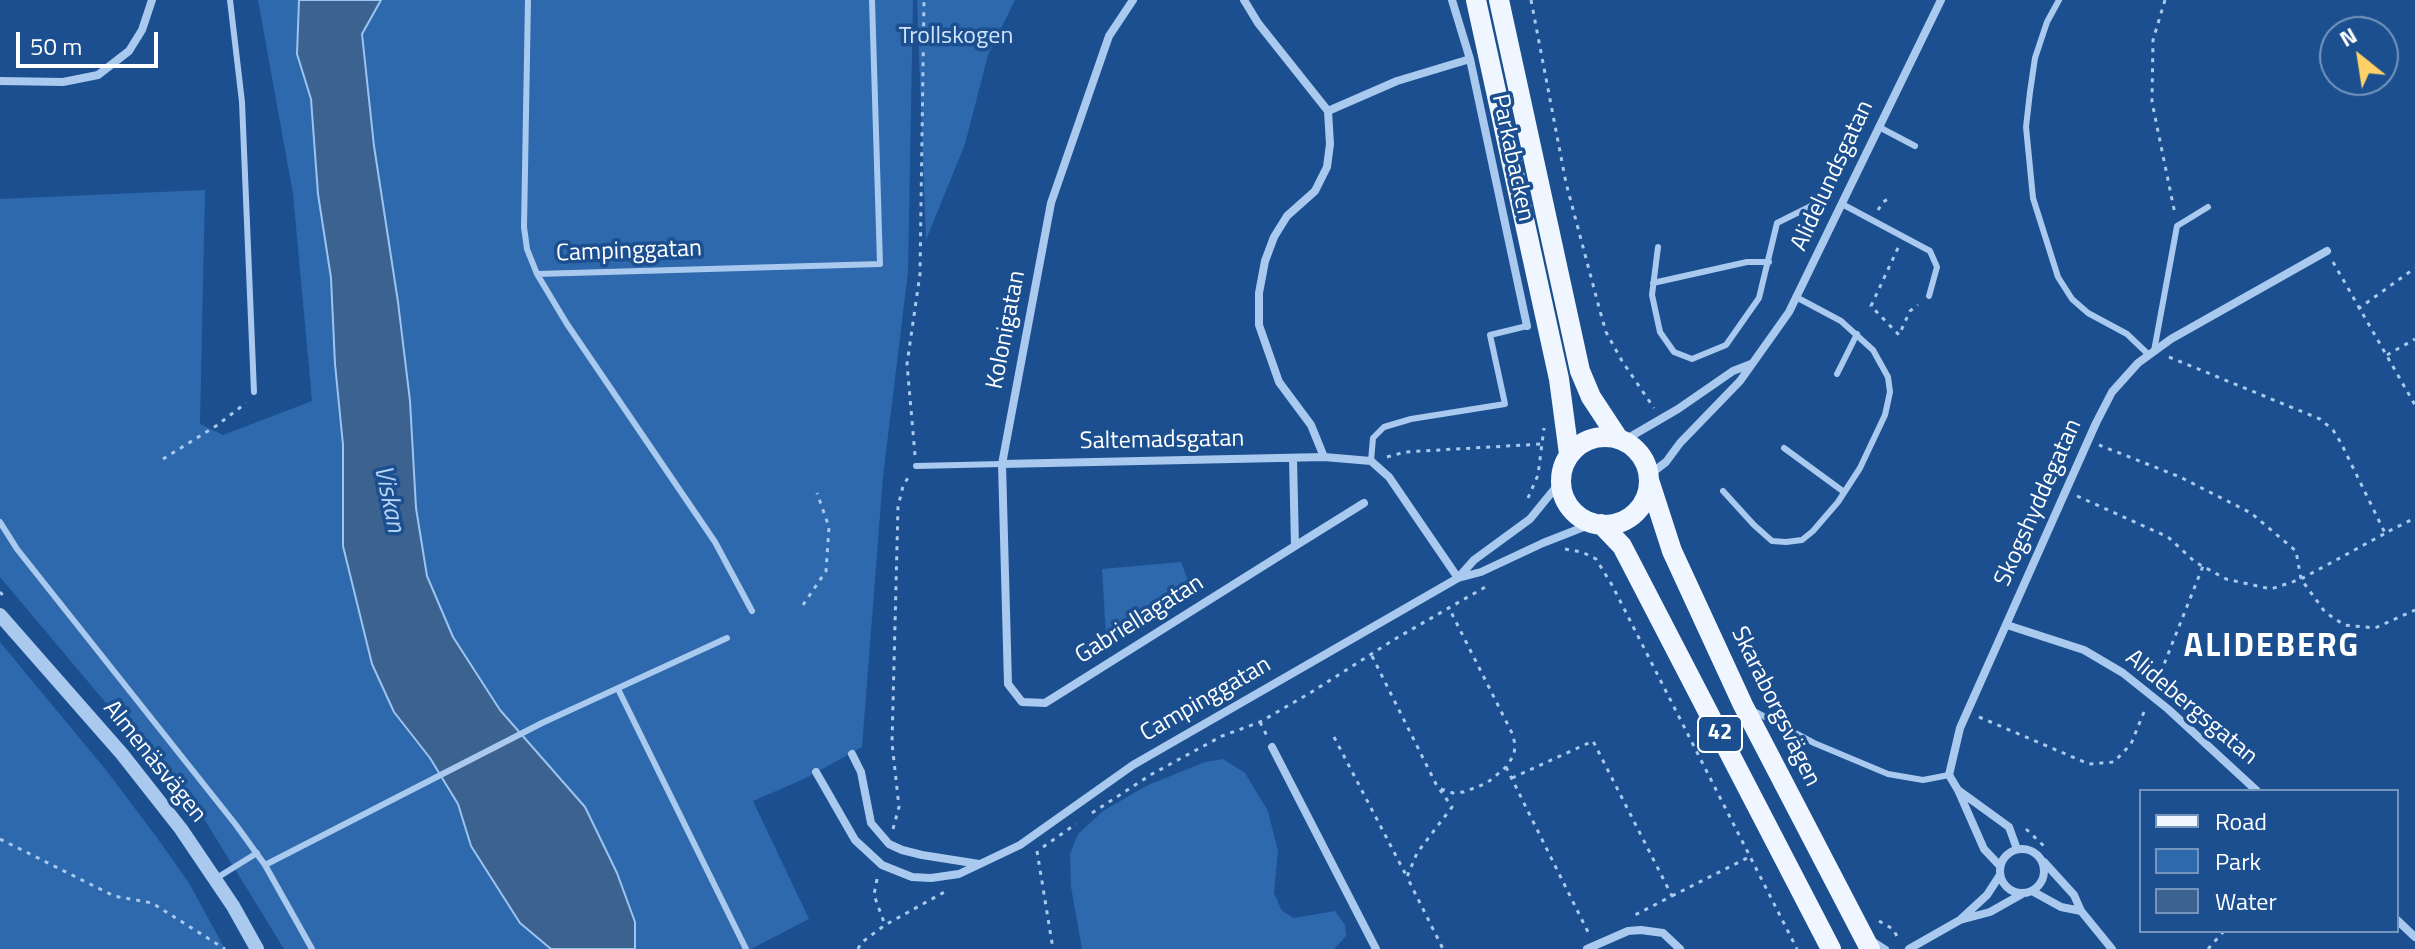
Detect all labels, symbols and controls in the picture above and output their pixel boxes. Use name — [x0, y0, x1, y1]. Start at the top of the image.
scale bar — [20, 16, 162, 66]
north arrow — [2319, 16, 2399, 96]
text: N — [2333, 18, 2363, 55]
park label: Trollskogen — [899, 23, 1013, 51]
text: 50 m — [30, 28, 82, 64]
street label: Parkabacken — [1484, 92, 1540, 224]
street label: Alidelundsgatan — [1786, 96, 1880, 256]
street label: Campinggatan — [556, 235, 702, 269]
street label: Kolonigatan — [981, 268, 1033, 392]
street label: Skogshyddegatan — [1989, 415, 2089, 591]
street label: Saltemadsgatan — [1079, 425, 1245, 457]
water label: Viskan — [366, 463, 410, 535]
street label: Gabriellagatan — [1070, 569, 1210, 671]
street label: Skaraborgsvägen — [1724, 622, 1826, 792]
district label: ALIDEBERG — [2184, 629, 2360, 667]
street label: Alidebergsgatan — [2119, 644, 2263, 772]
street label: Campinggatan — [1136, 651, 1276, 749]
street label: Almenäsvägen — [96, 695, 212, 829]
road number: 42 — [1698, 716, 1742, 752]
legend — [2139, 789, 2399, 933]
text: Road — [2215, 803, 2267, 839]
text: Park — [2215, 843, 2261, 879]
text: Water — [2215, 883, 2277, 919]

